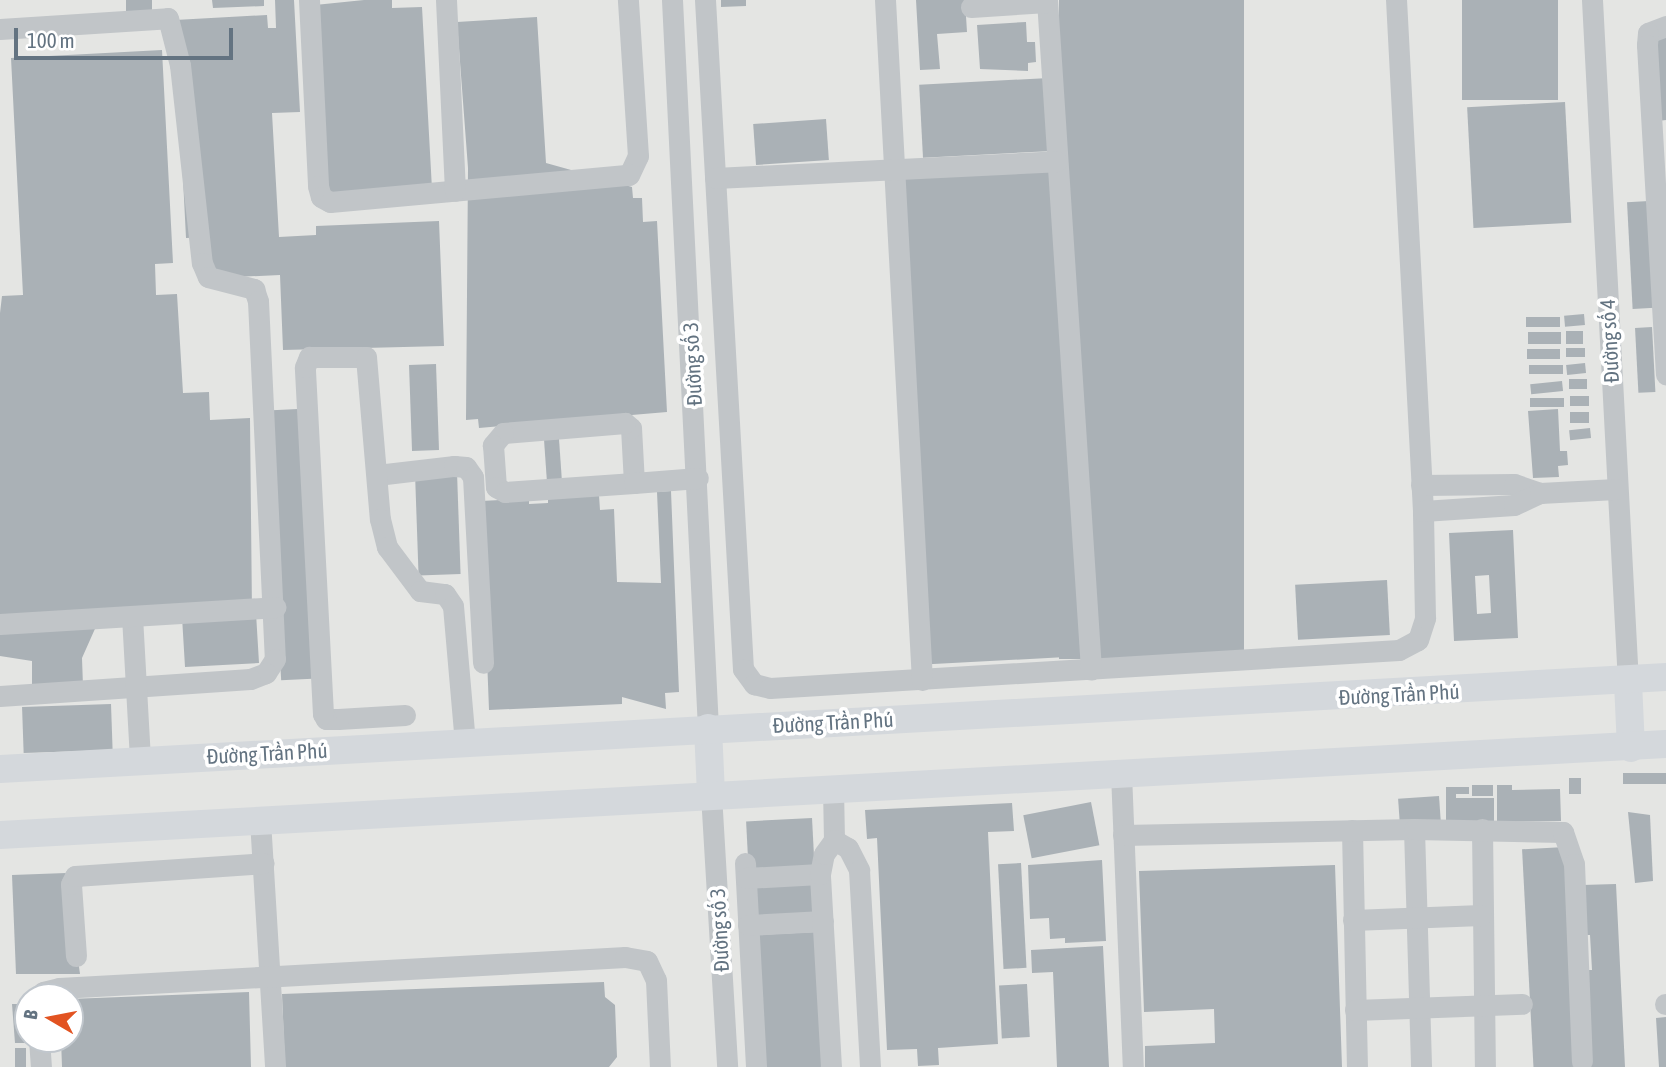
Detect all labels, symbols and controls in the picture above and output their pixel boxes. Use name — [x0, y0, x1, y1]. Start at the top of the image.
scale bar — [18, 14, 236, 58]
text: 100 m — [27, 28, 75, 52]
street label: Đường số 4 — [1594, 298, 1624, 384]
street label: Đường số 3 — [677, 321, 707, 407]
street label: Đường Trần Phú — [1338, 678, 1460, 710]
street label: Đường Trần Phú — [772, 706, 894, 738]
street label: Đường Trần Phú — [206, 737, 328, 769]
street label: Đường số 3 — [704, 887, 734, 973]
north arrow — [14, 983, 84, 1053]
text: B — [19, 1008, 42, 1021]

